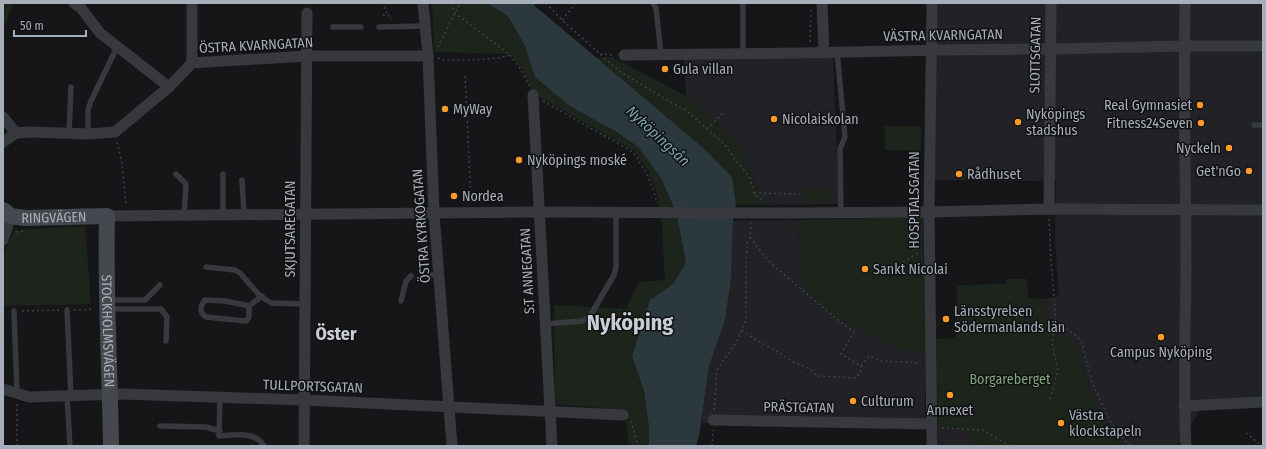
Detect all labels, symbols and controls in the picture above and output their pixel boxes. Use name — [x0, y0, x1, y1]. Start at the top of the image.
scale bar — [14, 12, 86, 38]
street label: SLOTTSGATAN — [1026, 16, 1045, 94]
text: 50 m — [20, 19, 44, 33]
street label: VÄSTRA KVARNGATAN — [883, 26, 1003, 45]
street label: ÖSTRA KVARNGATAN — [198, 33, 314, 57]
place label: Gula villan — [673, 61, 733, 78]
marker: Gula villan — [660, 64, 670, 74]
place label: Real Gymnasiet — [1104, 97, 1192, 114]
marker: Real Gymnasiet — [1195, 100, 1205, 110]
place label: MyWay — [453, 101, 493, 118]
water label: Nyköpingsån — [622, 102, 694, 170]
marker: MyWay — [440, 104, 450, 114]
place label: Nyköpings stadshus — [1026, 106, 1085, 139]
place label: Nicolaiskolan — [782, 111, 859, 128]
marker: Nicolaiskolan — [769, 114, 779, 124]
place label: Fitness24Seven — [1107, 115, 1193, 132]
marker: Nyköpings stadshus — [1013, 117, 1023, 127]
marker: Fitness24Seven — [1196, 118, 1206, 128]
place label: Nyckeln — [1176, 140, 1221, 157]
marker: Nyckeln — [1224, 143, 1234, 153]
street label: HOSPITALSGATAN — [906, 151, 923, 249]
place label: Nyköpings moské — [527, 152, 627, 169]
marker: Nyköpings moské — [514, 155, 524, 165]
place label: Get'nGo — [1196, 163, 1241, 180]
place label: Rådhuset — [967, 166, 1021, 183]
marker: Get'nGo — [1244, 166, 1254, 176]
street label: ÖSTRA KYRKOGATAN — [408, 168, 434, 284]
marker: Rådhuset — [954, 169, 964, 179]
street label: SKJUTSAREGATAN — [282, 180, 299, 278]
place label: Nordea — [462, 188, 504, 205]
marker: Nordea — [449, 191, 459, 201]
street label: RINGVÄGEN — [21, 209, 87, 227]
street label: S:T ANNEGATAN — [517, 227, 538, 314]
place label: Sankt Nicolai — [873, 261, 948, 278]
marker: Sankt Nicolai — [860, 264, 870, 274]
street label: STOCKHOLMSVÄGEN — [98, 274, 118, 388]
place label: Länsstyrelsen Södermanlands län — [954, 303, 1065, 336]
district label: Nyköping — [587, 309, 673, 336]
marker: Länsstyrelsen Södermanlands län — [941, 314, 951, 324]
district label: Öster — [316, 323, 357, 345]
marker: Campus Nyköping — [1156, 332, 1166, 342]
place label: Campus Nyköping — [1110, 344, 1212, 361]
park label: Borgareberget — [969, 371, 1051, 388]
street label: TULLPORTSGATAN — [263, 376, 363, 397]
marker: Annexet — [945, 390, 955, 400]
place label: Culturum — [861, 393, 914, 410]
marker: Culturum — [848, 396, 858, 406]
street label: PRÄSTGATAN — [763, 398, 835, 417]
place label: Annexet — [927, 402, 974, 419]
place label: Västra klockstapeln — [1069, 407, 1142, 440]
marker: Västra klockstapeln — [1056, 418, 1066, 428]

